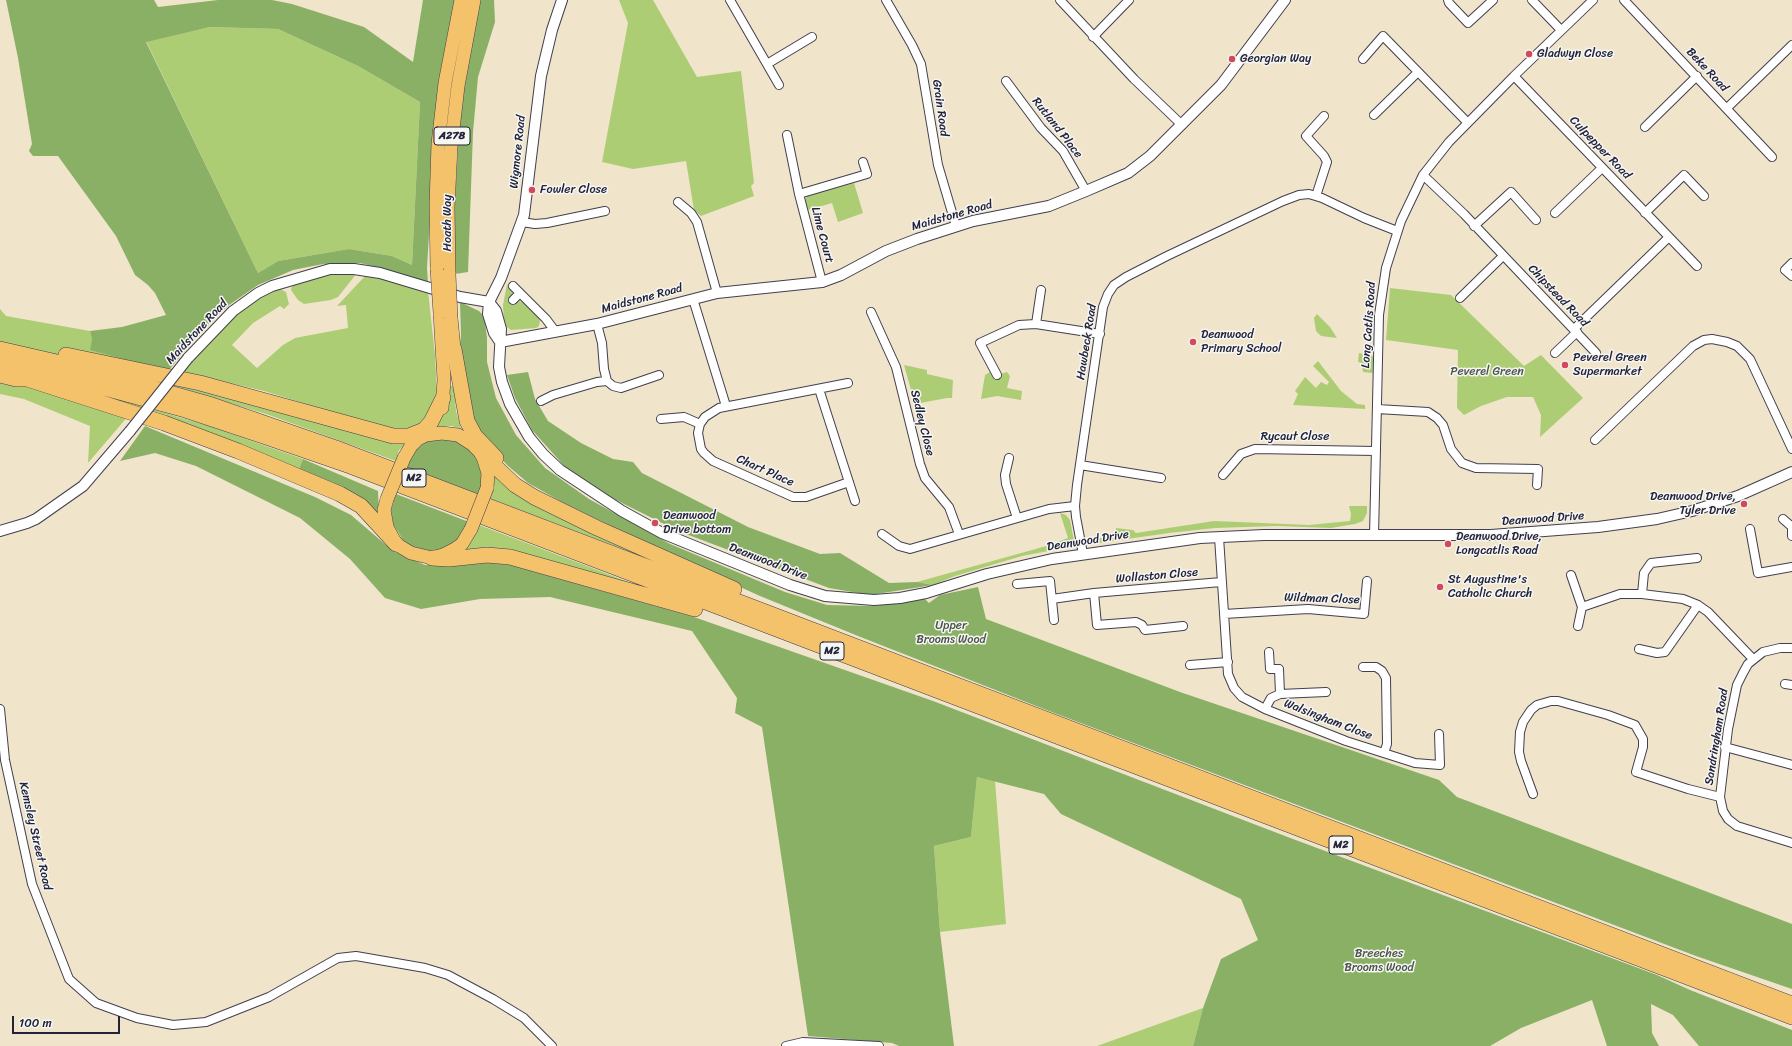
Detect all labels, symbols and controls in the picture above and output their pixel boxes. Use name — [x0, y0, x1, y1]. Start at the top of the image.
street label: Beke Road — [1683, 45, 1731, 95]
place label: Gladwyn Close — [1537, 47, 1613, 61]
marker: Gladwyn Close — [1524, 49, 1534, 59]
place label: Georgian Way — [1240, 52, 1311, 66]
marker: Georgian Way — [1227, 54, 1237, 64]
street label: Grain Road — [929, 79, 951, 137]
street label: Rutland Place — [1029, 95, 1085, 161]
street label: Culpepper Road — [1566, 113, 1634, 183]
street label: Wigmore Road — [507, 115, 529, 189]
road number: A278 — [434, 127, 470, 145]
place label: Fowler Close — [540, 183, 607, 197]
marker: Fowler Close — [527, 185, 537, 195]
street label: Hoath Way — [441, 195, 455, 251]
street label: Maidstone Road — [910, 198, 994, 234]
street label: Lime Court — [808, 205, 836, 265]
street label: Chipstead Road — [1525, 262, 1591, 330]
street label: Maidstone Road — [600, 281, 684, 317]
street label: Long Catlis Road — [1359, 281, 1379, 369]
street label: Maidstone Road — [163, 297, 231, 367]
street label: Hawbeck Road — [1074, 303, 1100, 381]
place label: Deanwood Primary School — [1201, 328, 1281, 356]
marker: Deanwood Primary School — [1188, 337, 1198, 347]
place label: Peverel Green Supermarket — [1573, 351, 1647, 379]
marker: Peverel Green Supermarket — [1560, 360, 1570, 370]
park label: Peverel Green — [1450, 365, 1524, 379]
street label: Sedley Close — [907, 388, 937, 458]
street label: Rycaut Close — [1261, 430, 1329, 444]
street label: Chart Place — [734, 452, 796, 490]
road number: M2 — [402, 469, 426, 487]
place label: Deanwood Drive, Tyler Drive — [1650, 490, 1736, 518]
marker: Deanwood Drive, Tyler Drive — [1739, 499, 1749, 509]
place label: Deanwood Drive bottom — [663, 509, 731, 537]
street label: Deanwood Drive — [1501, 509, 1585, 529]
marker: Deanwood Drive bottom — [650, 518, 660, 528]
street label: Deanwood Drive — [1046, 527, 1130, 555]
place label: Deanwood Drive, Longcatlis Road — [1456, 530, 1542, 558]
marker: Deanwood Drive, Longcatlis Road — [1443, 539, 1453, 549]
street label: Deanwood Drive — [727, 540, 809, 584]
street label: Wollaston Close — [1115, 565, 1199, 587]
place label: St Augustine's Catholic Church — [1448, 573, 1532, 601]
marker: St Augustine's Catholic Church — [1435, 582, 1445, 592]
street label: Wildman Close — [1284, 590, 1360, 608]
park label: Upper Brooms Wood — [916, 619, 986, 647]
road number: M2 — [820, 642, 844, 660]
street label: Sandringham Road — [1702, 688, 1732, 786]
street label: Walsingham Close — [1282, 697, 1374, 743]
street label: Kemsley Street Road — [16, 780, 54, 892]
road number: M2 — [1329, 836, 1353, 854]
park label: Breeches Brooms Wood — [1344, 947, 1414, 975]
scale bar — [14, 1008, 122, 1034]
text: 100 m — [19, 1012, 52, 1034]

